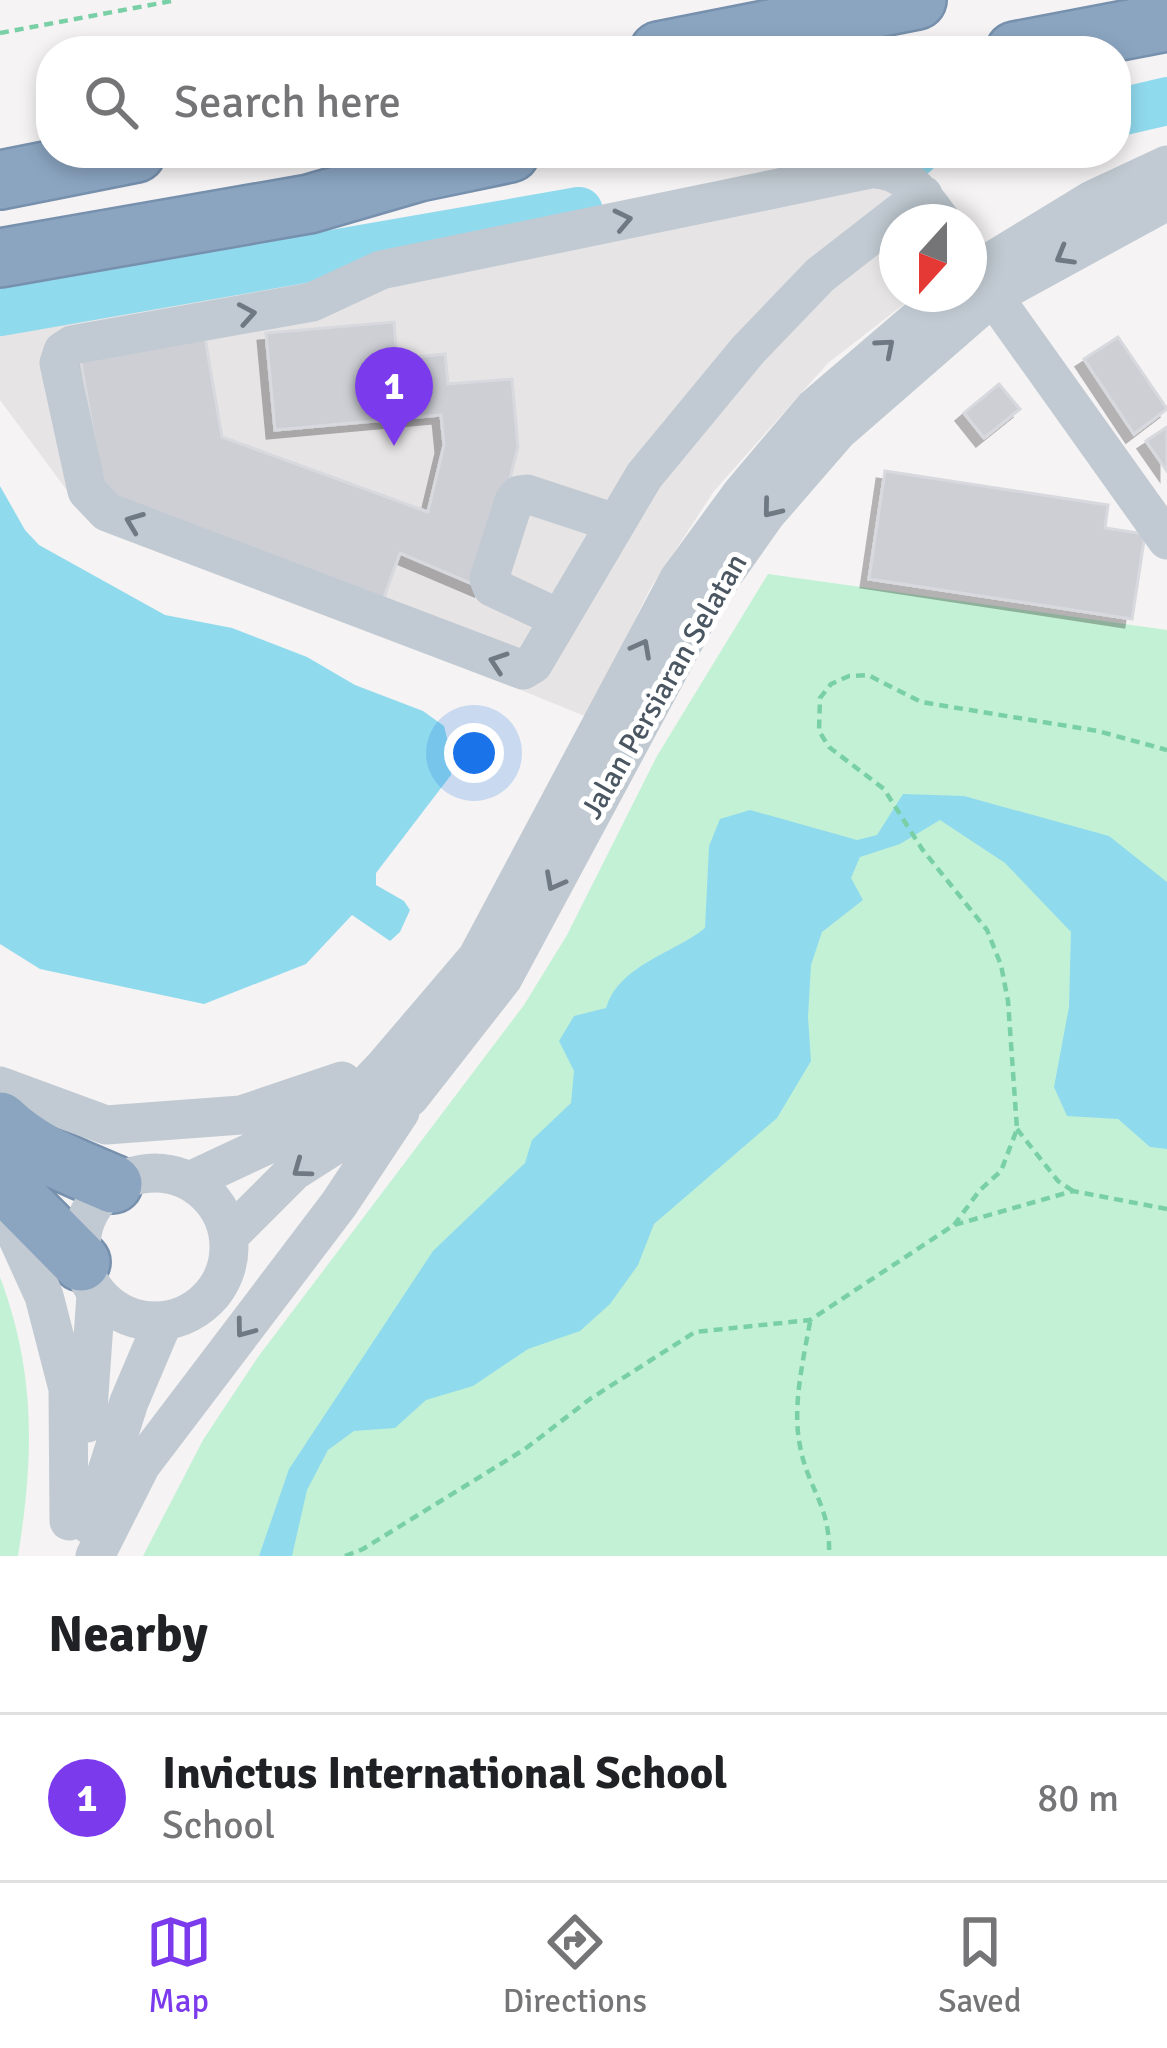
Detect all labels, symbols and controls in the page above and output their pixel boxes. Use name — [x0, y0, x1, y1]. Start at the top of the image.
search box — [36, 36, 1131, 168]
icon: search — [78, 69, 144, 135]
text: Search here — [174, 75, 401, 130]
north arrow — [879, 204, 987, 312]
one-way arrow — [613, 209, 633, 234]
one-way arrow — [1055, 242, 1077, 265]
one-way arrow — [237, 302, 257, 328]
one-way arrow — [872, 340, 894, 361]
pin: 1 — [355, 347, 433, 446]
one-way arrow — [764, 496, 785, 518]
one-way arrow — [124, 512, 145, 537]
street label: Jalan Persiaran Selatan — [573, 547, 756, 825]
one-way arrow — [628, 639, 651, 660]
one-way arrow — [489, 652, 510, 676]
your location — [444, 723, 504, 783]
one-way arrow — [545, 870, 568, 891]
one-way arrow — [293, 1154, 314, 1176]
one-way arrow — [237, 1316, 259, 1337]
text: Nearby — [48, 1603, 208, 1666]
text: Invictus International School — [162, 1746, 727, 1801]
text: 1 — [76, 1774, 98, 1822]
text: 80 m — [1037, 1774, 1119, 1822]
text: School — [162, 1801, 275, 1849]
tab: Map — [146, 1909, 212, 2022]
tab: Directions — [503, 1909, 647, 2022]
tab: Saved — [938, 1909, 1021, 2022]

